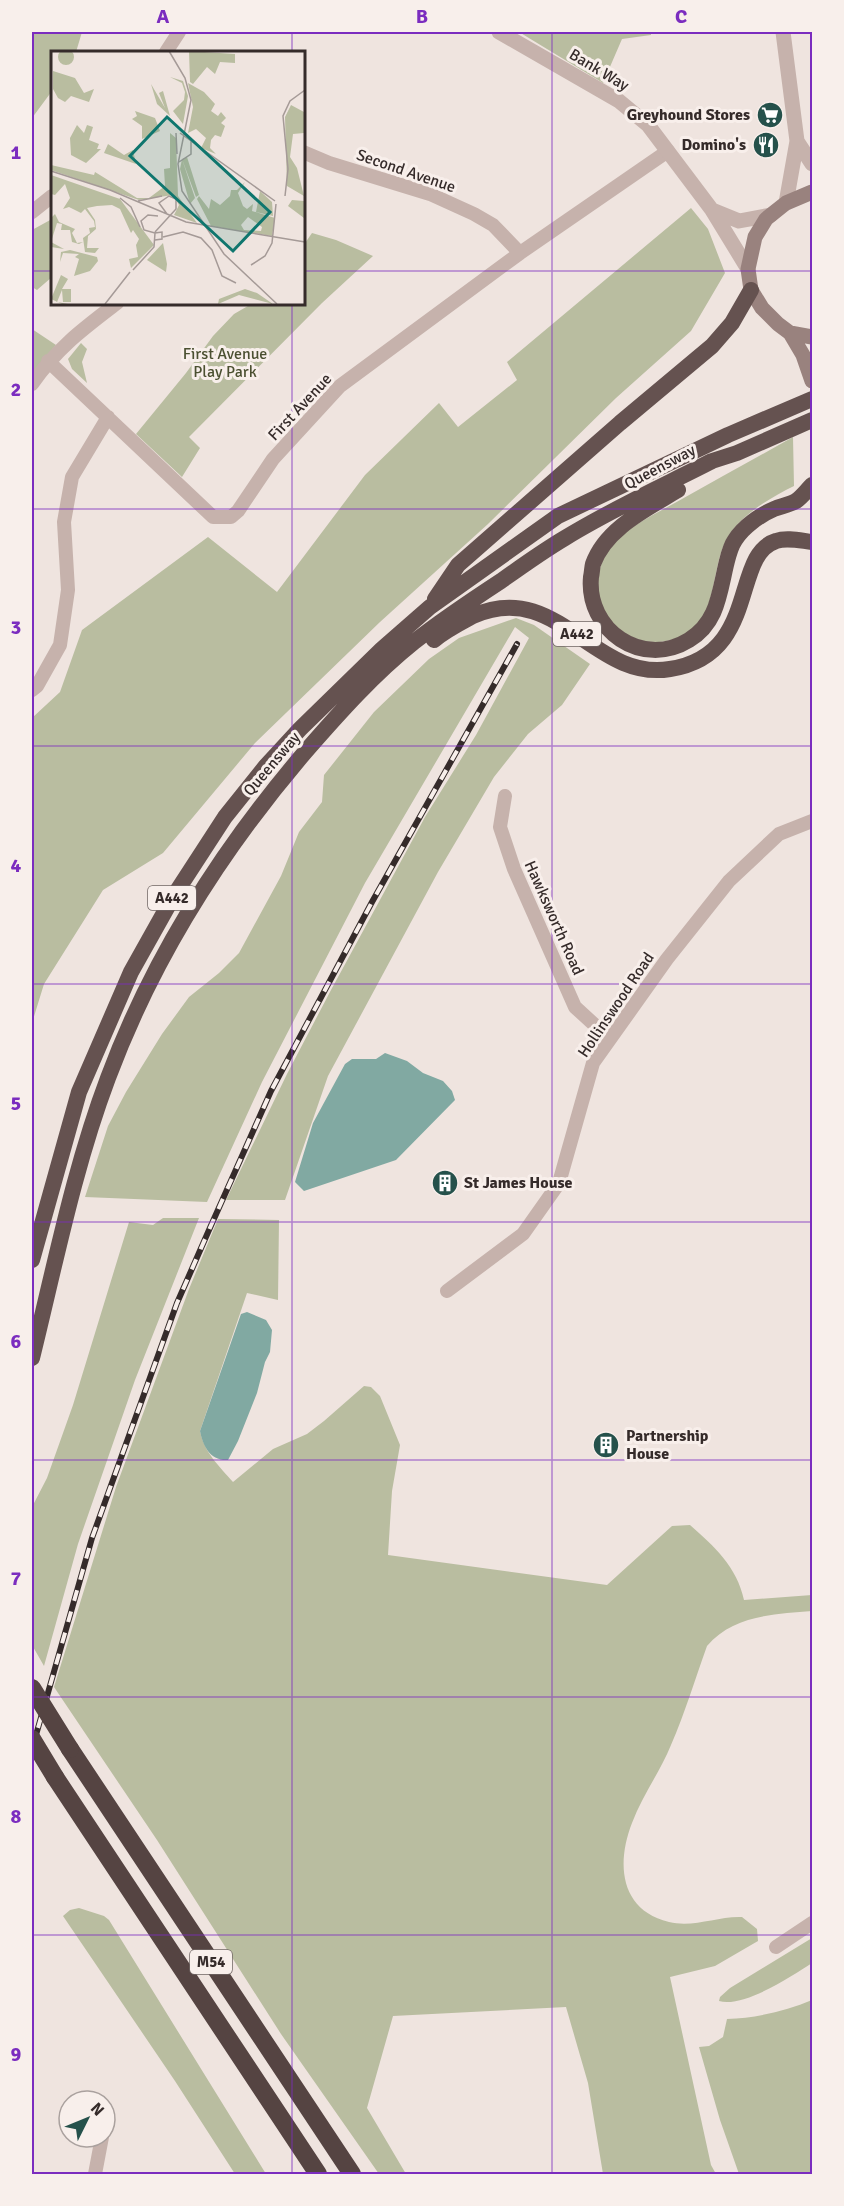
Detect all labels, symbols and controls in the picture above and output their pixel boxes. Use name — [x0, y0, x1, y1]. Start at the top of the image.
text: A — [157, 4, 170, 29]
text: B — [416, 4, 428, 29]
text: C — [675, 4, 687, 29]
street label: Bank Way — [565, 44, 633, 96]
inset map — [51, 51, 304, 304]
supermarket icon: Greyhound Stores — [755, 100, 785, 130]
place label: Greyhound Stores — [627, 105, 750, 125]
restaurant icon: Domino's — [751, 130, 781, 160]
place label: Domino's — [681, 135, 746, 155]
text: 1 — [11, 140, 22, 165]
street label: Second Avenue — [354, 145, 458, 197]
park label: First Avenue Play Park — [183, 344, 267, 382]
street label: First Avenue — [264, 369, 336, 445]
text: 2 — [11, 377, 21, 402]
street label: Queensway — [621, 440, 699, 494]
text: 3 — [11, 615, 21, 640]
road number: A442 — [553, 622, 601, 646]
street label: Queensway — [239, 727, 305, 800]
text: 4 — [11, 853, 22, 878]
street label: Hawksworth Road — [520, 858, 588, 978]
road number: A442 — [148, 886, 196, 910]
street label: Hollinswood Road — [573, 949, 659, 1061]
text: 5 — [11, 1091, 21, 1116]
building icon: St James House — [430, 1168, 460, 1198]
place label: St James House — [464, 1173, 573, 1193]
text: 6 — [11, 1329, 22, 1354]
place label: Partnership House — [626, 1426, 709, 1464]
building icon: Partnership House — [591, 1430, 621, 1460]
text: 7 — [11, 1566, 22, 1591]
text: 8 — [11, 1804, 22, 1829]
road number: M54 — [190, 1950, 232, 1974]
text: 9 — [11, 2042, 22, 2067]
north arrow — [57, 2089, 117, 2149]
text: N — [86, 2099, 108, 2120]

